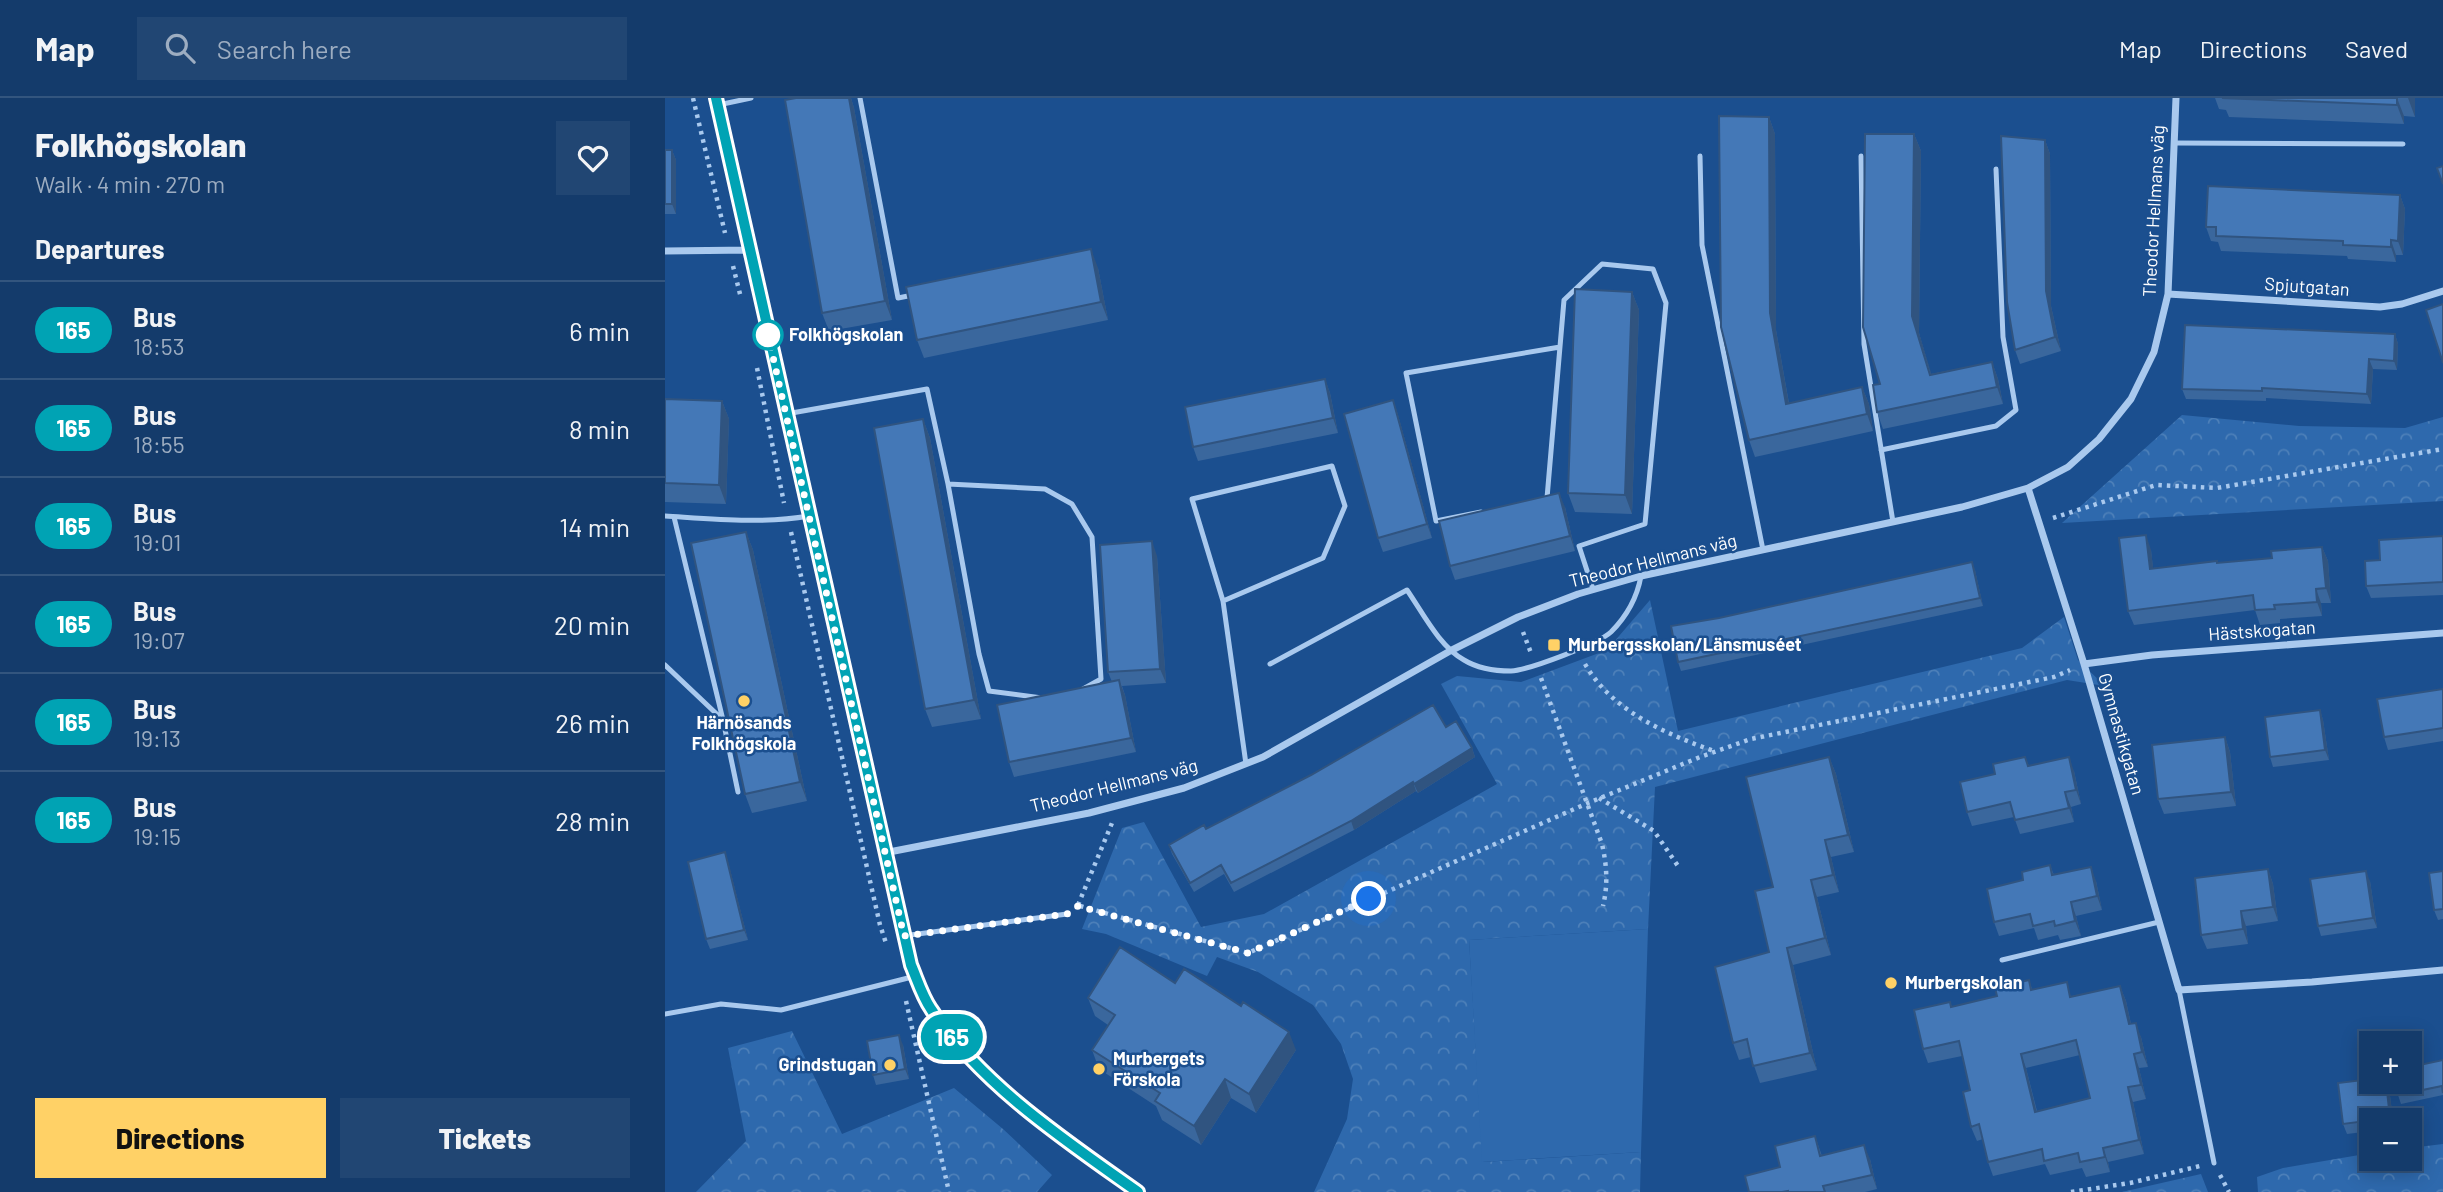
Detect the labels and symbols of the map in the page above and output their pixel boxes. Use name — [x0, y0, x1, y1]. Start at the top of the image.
street label: Theodor Hellmans väg — [2138, 125, 2168, 297]
street label: Spjutgatan — [2264, 272, 2350, 300]
marker: Folkhögskolan — [753, 320, 783, 350]
place label: Folkhögskolan — [789, 323, 903, 345]
street label: Theodor Hellmans väg — [1567, 529, 1739, 591]
street label: Hästskogatan — [2208, 615, 2316, 645]
place label: Murbergsskolan/Länsmuséet — [1568, 633, 1802, 655]
marker: Murbergsskolan/Länsmuséet — [1546, 637, 1562, 653]
street label: Gymnastikgatan — [2094, 670, 2150, 797]
marker: Härnösands Folkhögskola — [736, 693, 752, 709]
place label: Härnösands Folkhögskola — [692, 711, 796, 754]
street label: Theodor Hellmans väg — [1028, 754, 1200, 816]
your location — [1351, 881, 1386, 916]
place label: Murbergskolan — [1905, 971, 2023, 993]
marker: Murbergskolan — [1883, 975, 1899, 991]
line badge: 165 — [912, 1014, 992, 1060]
place label: Murbergets Förskola — [1113, 1047, 1205, 1090]
place label: Grindstugan — [778, 1053, 876, 1075]
marker: Grindstugan — [882, 1057, 898, 1073]
marker: Murbergets Förskola — [1091, 1061, 1107, 1077]

